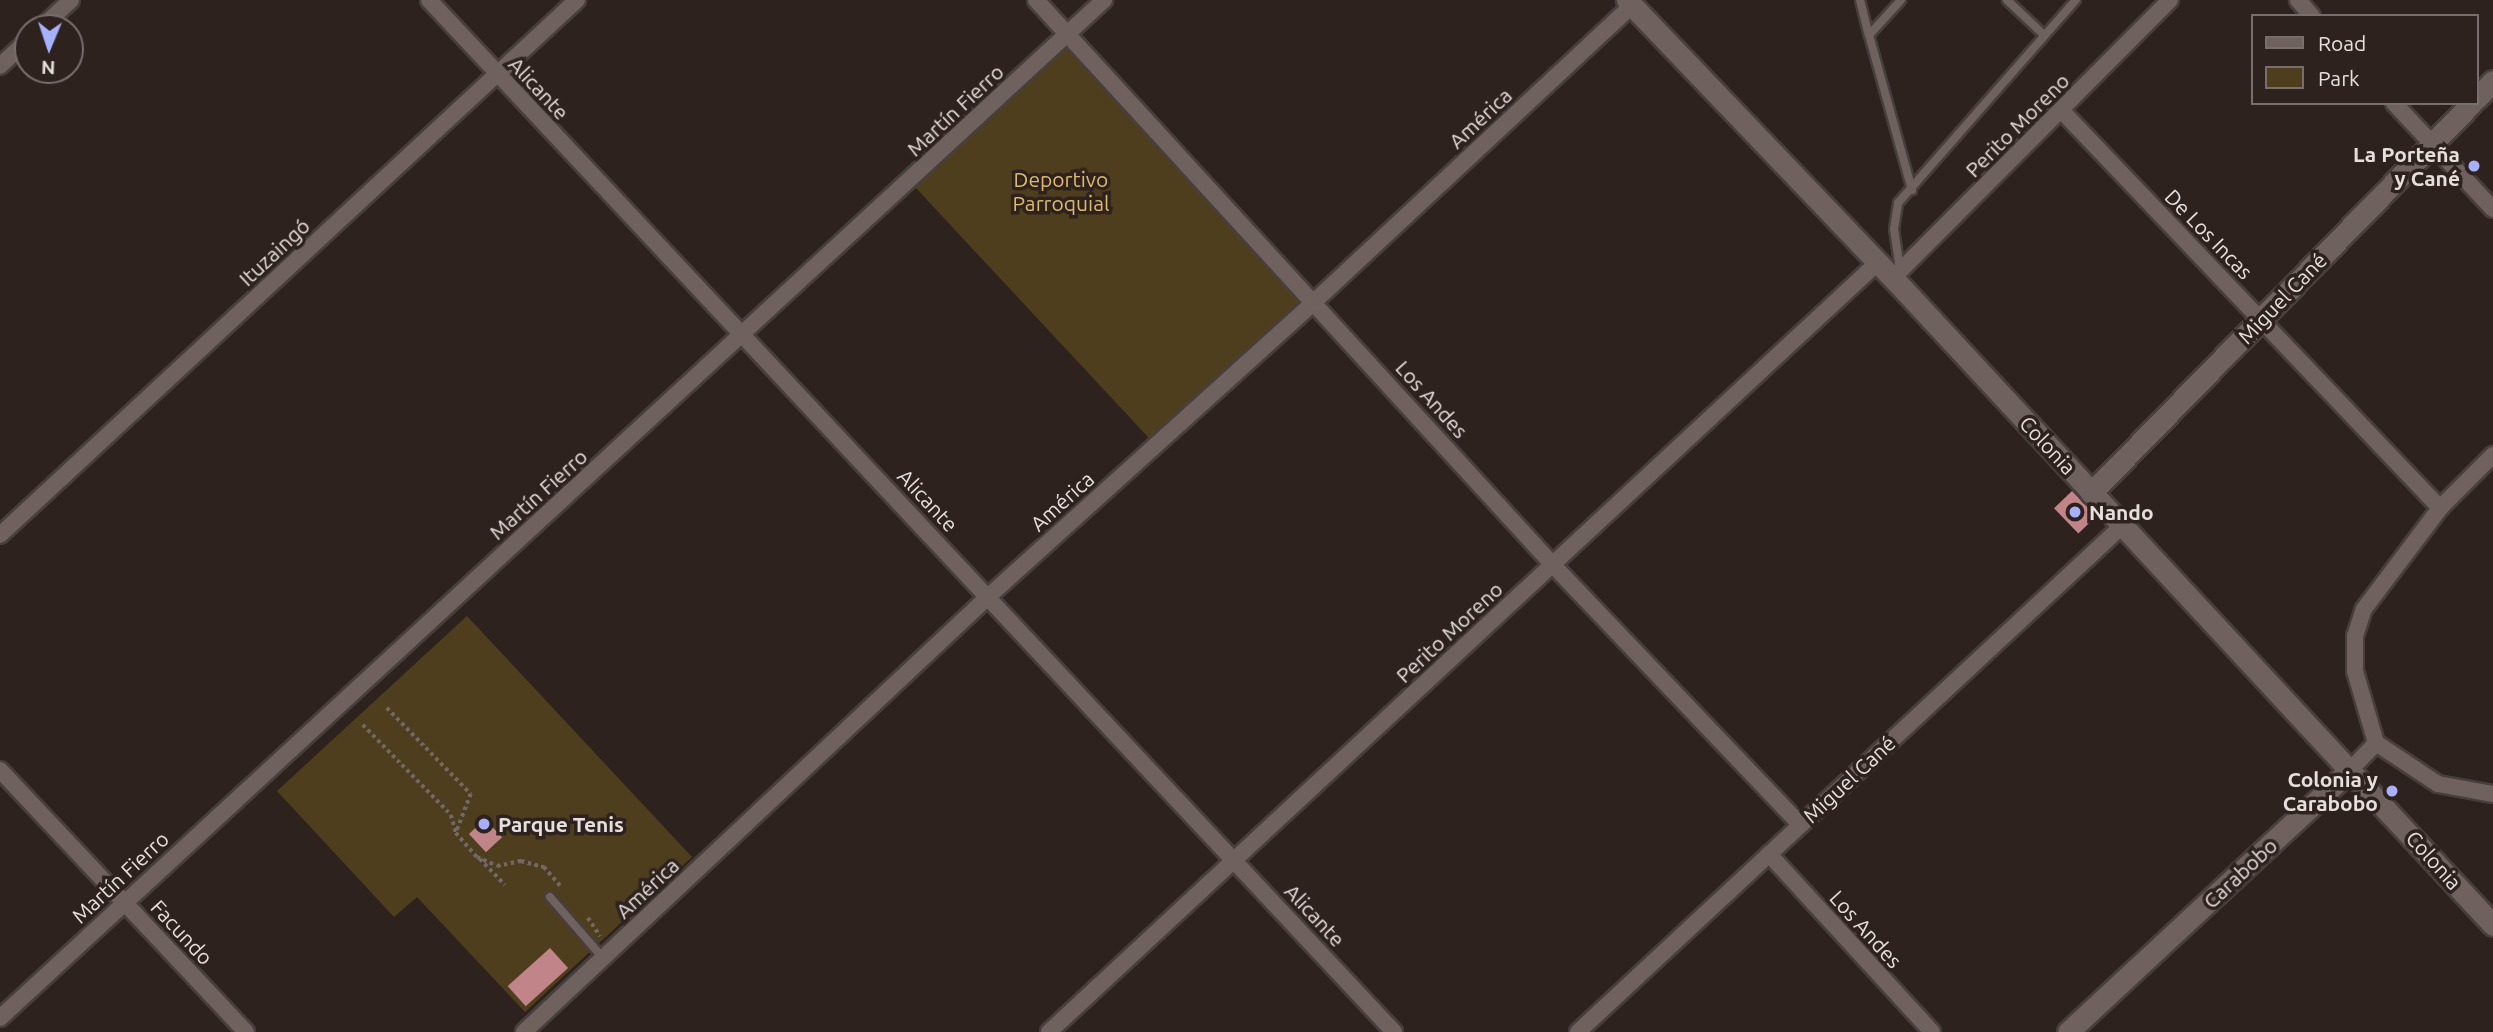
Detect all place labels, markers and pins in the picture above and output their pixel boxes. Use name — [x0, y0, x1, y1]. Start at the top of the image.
place label: La Porteña y Cané — [2353, 141, 2460, 191]
marker: La Porteña y Cané — [2466, 158, 2482, 174]
place label: Nando — [2089, 499, 2154, 525]
marker: Nando — [2067, 504, 2083, 520]
place label: Colonia y Carabobo — [2283, 766, 2378, 816]
marker: Colonia y Carabobo — [2384, 783, 2400, 799]
place label: Parque Tenis — [498, 811, 624, 837]
marker: Parque Tenis — [476, 816, 492, 832]

